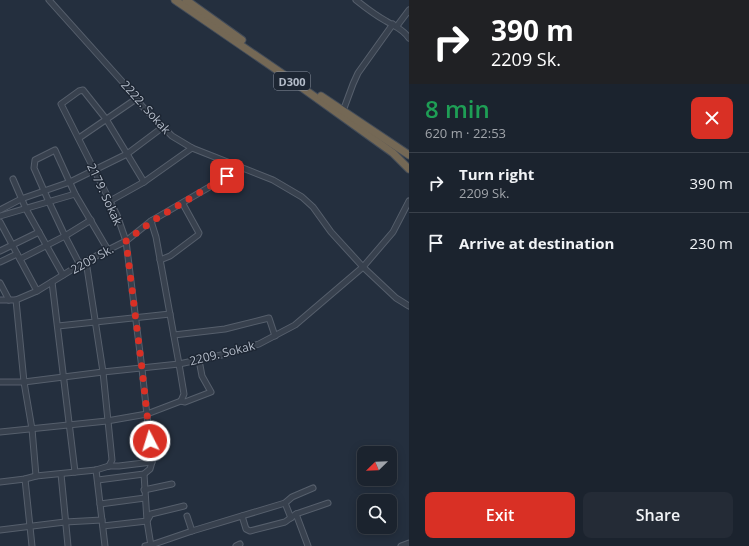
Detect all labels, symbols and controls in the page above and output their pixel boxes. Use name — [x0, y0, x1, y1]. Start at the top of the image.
text: 390 m — [491, 11, 574, 49]
icon: right — [425, 16, 477, 68]
text: 2209 Sk. — [491, 47, 561, 71]
road number: D300 — [274, 72, 310, 90]
street label: 2222. Sokak — [117, 76, 175, 138]
text: 8 min — [425, 92, 490, 125]
button: close — [691, 97, 733, 139]
text: 620 m · 22:53 — [425, 124, 506, 142]
pin — [210, 159, 244, 193]
street label: 2179. Sokak — [83, 160, 127, 228]
text: Turn right — [459, 164, 534, 184]
icon: arrive — [216, 165, 238, 187]
icon: right — [425, 172, 447, 194]
text: 390 m — [689, 173, 733, 193]
text: 2209 Sk. — [459, 184, 509, 202]
icon: arrive — [425, 232, 447, 254]
text: Arrive at destination — [459, 233, 614, 253]
text: 230 m — [689, 233, 733, 253]
street label: 2209 Sk. — [67, 240, 117, 278]
street label: 2209. Sokak — [188, 337, 257, 369]
position arrow — [129, 420, 171, 462]
north arrow — [357, 446, 397, 486]
map controls — [357, 446, 397, 534]
button: Exit — [425, 492, 575, 538]
button: Share — [583, 492, 733, 538]
button: search — [357, 494, 397, 534]

